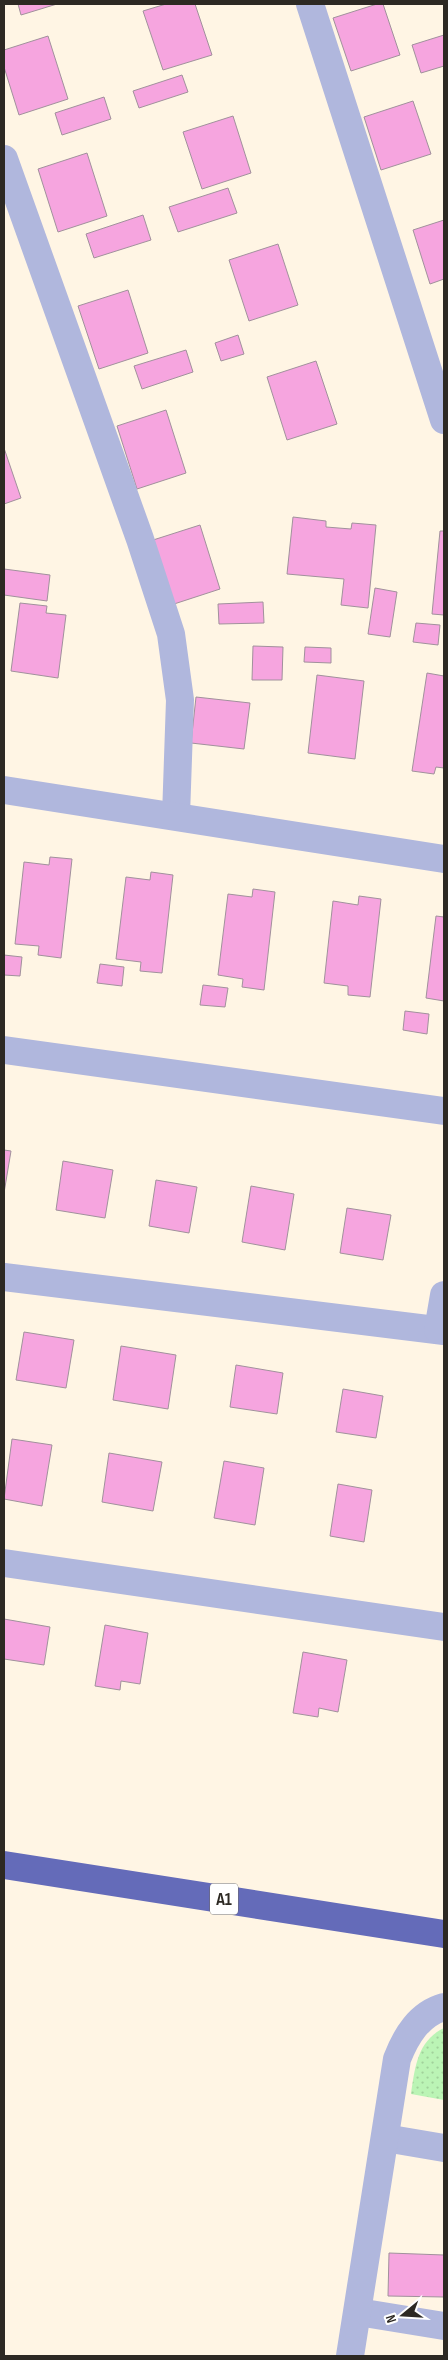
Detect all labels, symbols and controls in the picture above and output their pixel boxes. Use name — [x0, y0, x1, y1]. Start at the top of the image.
road number: A1 — [210, 1884, 238, 1915]
north arrow — [378, 2290, 428, 2340]
text: N — [382, 2313, 400, 2325]

